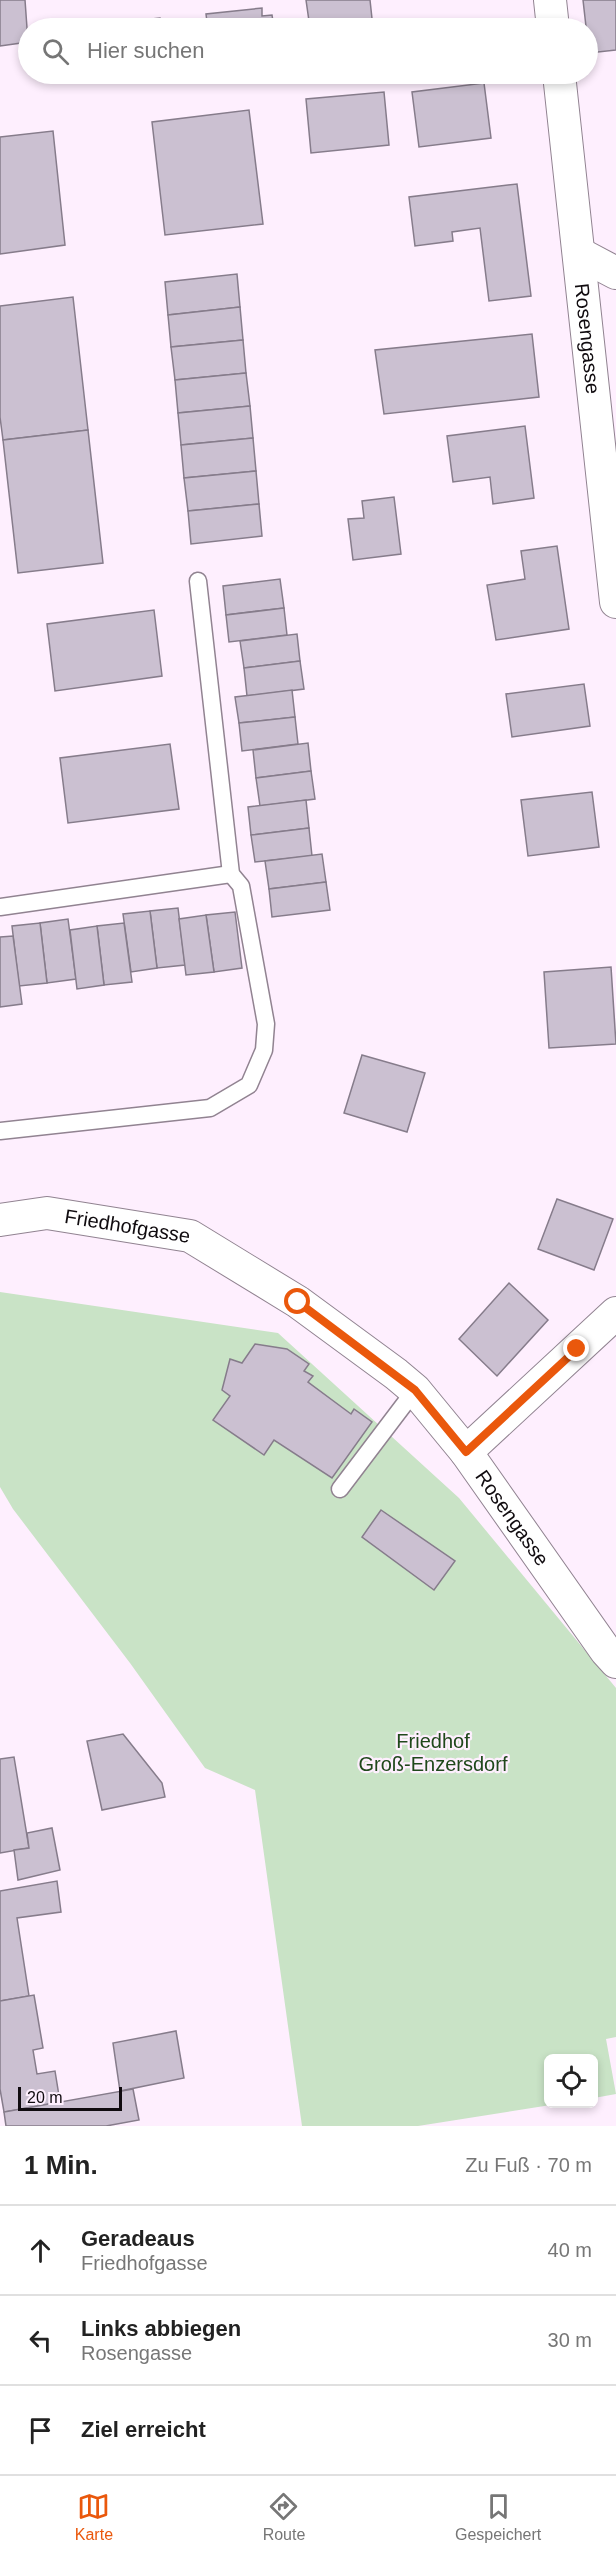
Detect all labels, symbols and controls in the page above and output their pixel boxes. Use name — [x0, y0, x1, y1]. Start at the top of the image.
search box — [18, 18, 598, 84]
icon: search — [39, 35, 72, 68]
text: Hier suchen — [87, 38, 204, 63]
street label: Rosengasse — [571, 282, 604, 395]
street label: Friedhofgasse — [63, 1205, 192, 1247]
route start — [284, 1288, 310, 1314]
route end — [563, 1335, 589, 1361]
street label: Rosengasse — [471, 1466, 553, 1570]
park label: Friedhof Groß-Enzersdorf — [359, 1730, 508, 1775]
map controls — [544, 2054, 598, 2108]
button: locate — [544, 2054, 598, 2108]
scale bar — [18, 2084, 122, 2112]
text: 20 m — [27, 2089, 63, 2106]
text: 1 Min. — [24, 2150, 98, 2180]
text: Zu Fuß · 70 m — [465, 2154, 592, 2176]
text: Geradeaus — [81, 2226, 195, 2251]
icon: ahead — [24, 2234, 57, 2267]
text: 40 m — [548, 2239, 592, 2261]
text: Friedhofgasse — [81, 2252, 208, 2274]
text: Links abbiegen — [81, 2316, 241, 2341]
icon: left — [24, 2324, 57, 2357]
text: 30 m — [548, 2329, 592, 2351]
text: Rosengasse — [81, 2342, 192, 2364]
icon: arrive — [24, 2414, 57, 2447]
text: Ziel erreicht — [81, 2417, 206, 2442]
tab: Karte — [75, 2490, 113, 2544]
tab: Route — [263, 2490, 305, 2544]
tab: Gespeichert — [455, 2490, 541, 2544]

